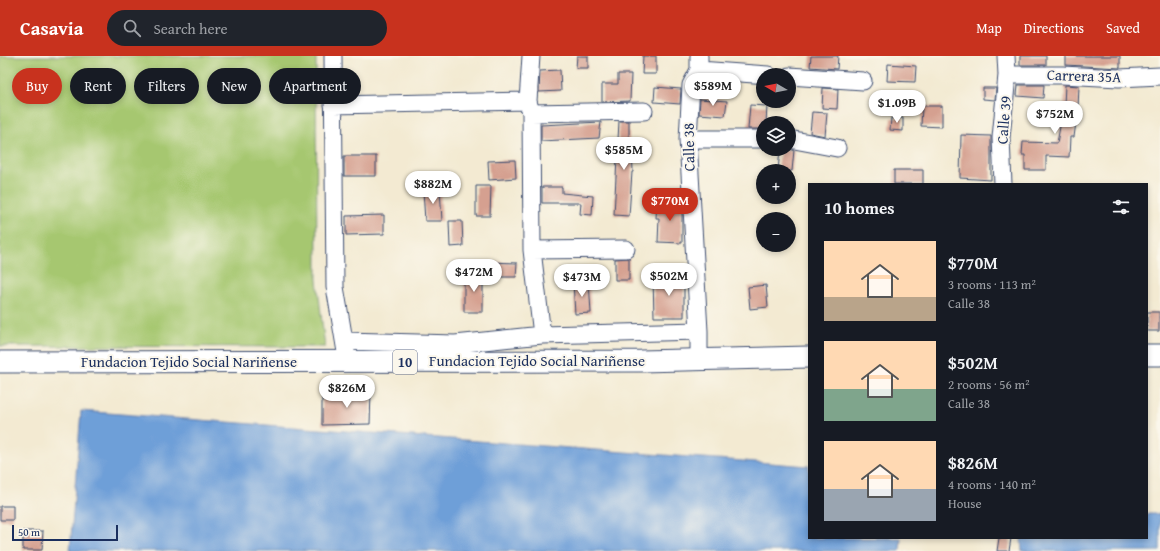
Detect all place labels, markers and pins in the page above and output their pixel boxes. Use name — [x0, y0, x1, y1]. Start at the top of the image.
pin: $589M — [685, 73, 741, 107]
pin: $1.09B — [864, 90, 930, 124]
pin: $752M — [1027, 101, 1083, 135]
pin: $585M — [596, 137, 652, 171]
pin: $882M — [405, 171, 461, 205]
pin: $770M — [642, 188, 698, 222]
pin: $472M — [446, 259, 502, 293]
pin: $502M — [641, 263, 697, 297]
pin: $473M — [554, 264, 610, 298]
pin: $826M — [319, 375, 375, 409]

